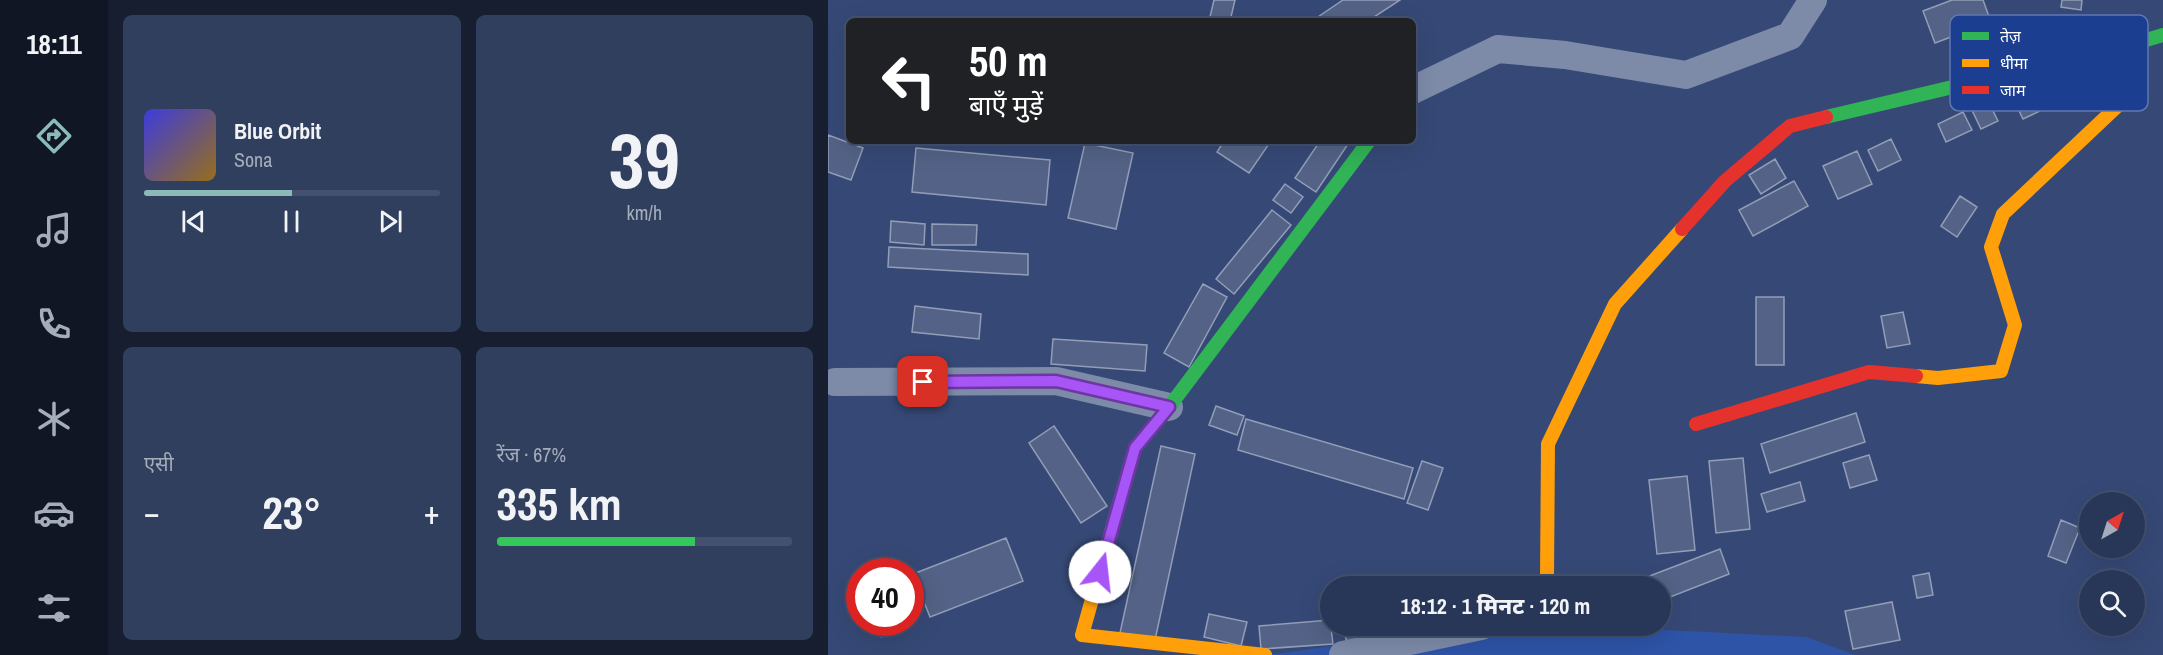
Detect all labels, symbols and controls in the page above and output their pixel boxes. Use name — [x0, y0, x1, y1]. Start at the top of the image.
legend — [1950, 15, 2148, 111]
text: तेज़ — [2000, 25, 2022, 47]
text: 18:11 — [26, 26, 82, 62]
text: 50 m — [969, 33, 1048, 89]
icon: left — [870, 42, 948, 120]
text: धीमा — [2000, 52, 2029, 74]
text: जाम — [2000, 79, 2026, 101]
text: बाएँ मुड़ें — [969, 87, 1043, 123]
text: 39 — [609, 107, 680, 212]
icon: directions — [33, 115, 75, 157]
text: Blue Orbit — [234, 116, 321, 146]
text: Sona — [234, 146, 272, 173]
text: km/h — [626, 199, 662, 226]
icon: previous — [177, 205, 210, 238]
icon: pause — [275, 205, 308, 238]
icon: next — [374, 205, 407, 238]
icon: music — [33, 209, 75, 251]
icon: phone — [33, 303, 75, 345]
pin — [897, 356, 948, 407]
icon: arrive — [906, 365, 939, 398]
icon: climate — [33, 398, 75, 440]
text: रेंज · 67% — [497, 441, 566, 468]
text: एसी — [144, 450, 174, 477]
text: 335 km — [497, 473, 622, 534]
text: 23° — [262, 482, 321, 543]
text: − — [144, 490, 160, 534]
text: + — [424, 490, 439, 534]
icon: car — [33, 492, 75, 534]
north arrow — [2079, 492, 2145, 558]
map controls — [2079, 492, 2145, 636]
position arrow — [1068, 540, 1132, 604]
speed limit sign: 40 — [846, 558, 924, 636]
button: search — [2079, 570, 2145, 636]
icon: filters — [33, 587, 75, 629]
text: 18:12 · 1 मिनट · 120 m — [1401, 591, 1590, 621]

